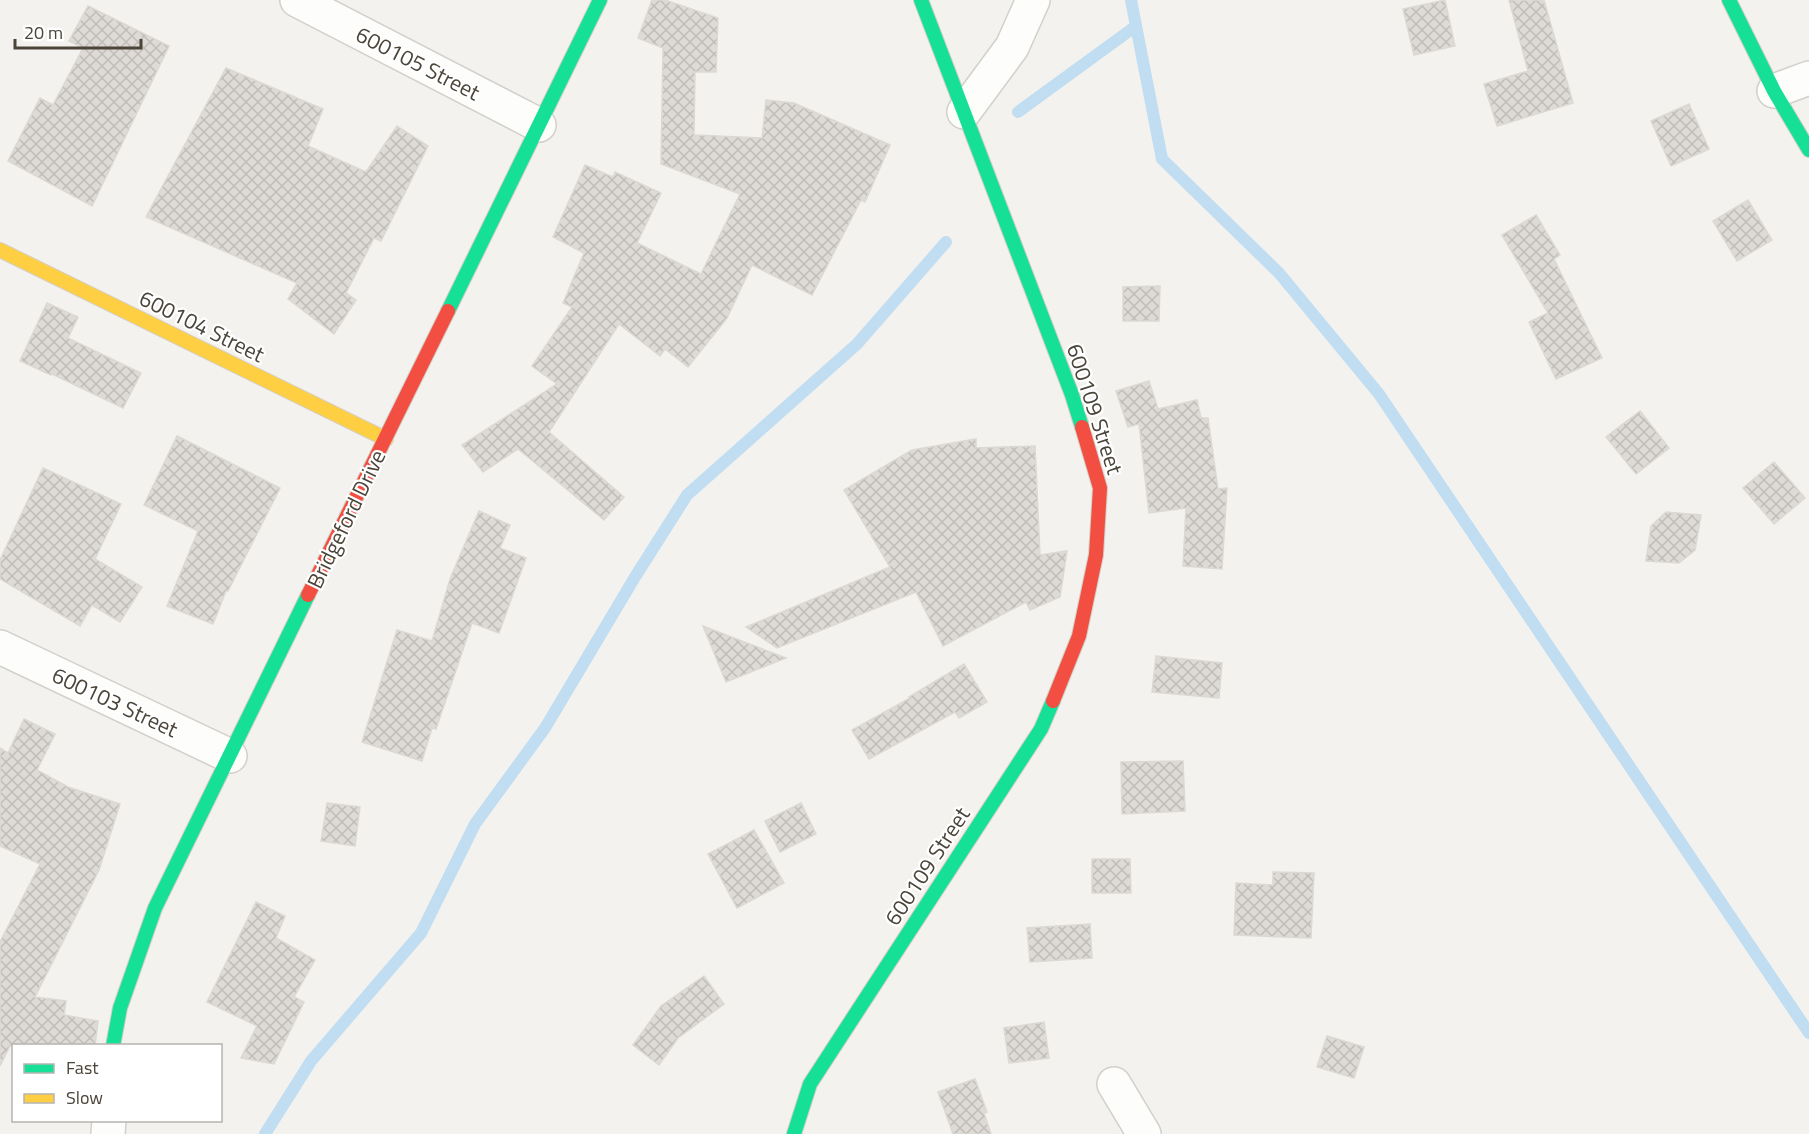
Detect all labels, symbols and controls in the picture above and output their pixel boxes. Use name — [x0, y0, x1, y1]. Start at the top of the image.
scale bar — [15, 12, 141, 50]
street label: 600105 Street — [350, 17, 486, 109]
text: 20 m — [24, 19, 63, 46]
street label: 600104 Street — [134, 281, 271, 371]
street label: 600109 Street — [1058, 339, 1132, 479]
street label: Bridgeford Drive — [298, 444, 394, 594]
street label: 600103 Street — [46, 658, 184, 746]
street label: 600109 Street — [876, 800, 978, 932]
legend — [12, 1044, 222, 1122]
text: Fast — [66, 1054, 99, 1081]
text: Slow — [66, 1084, 103, 1111]

